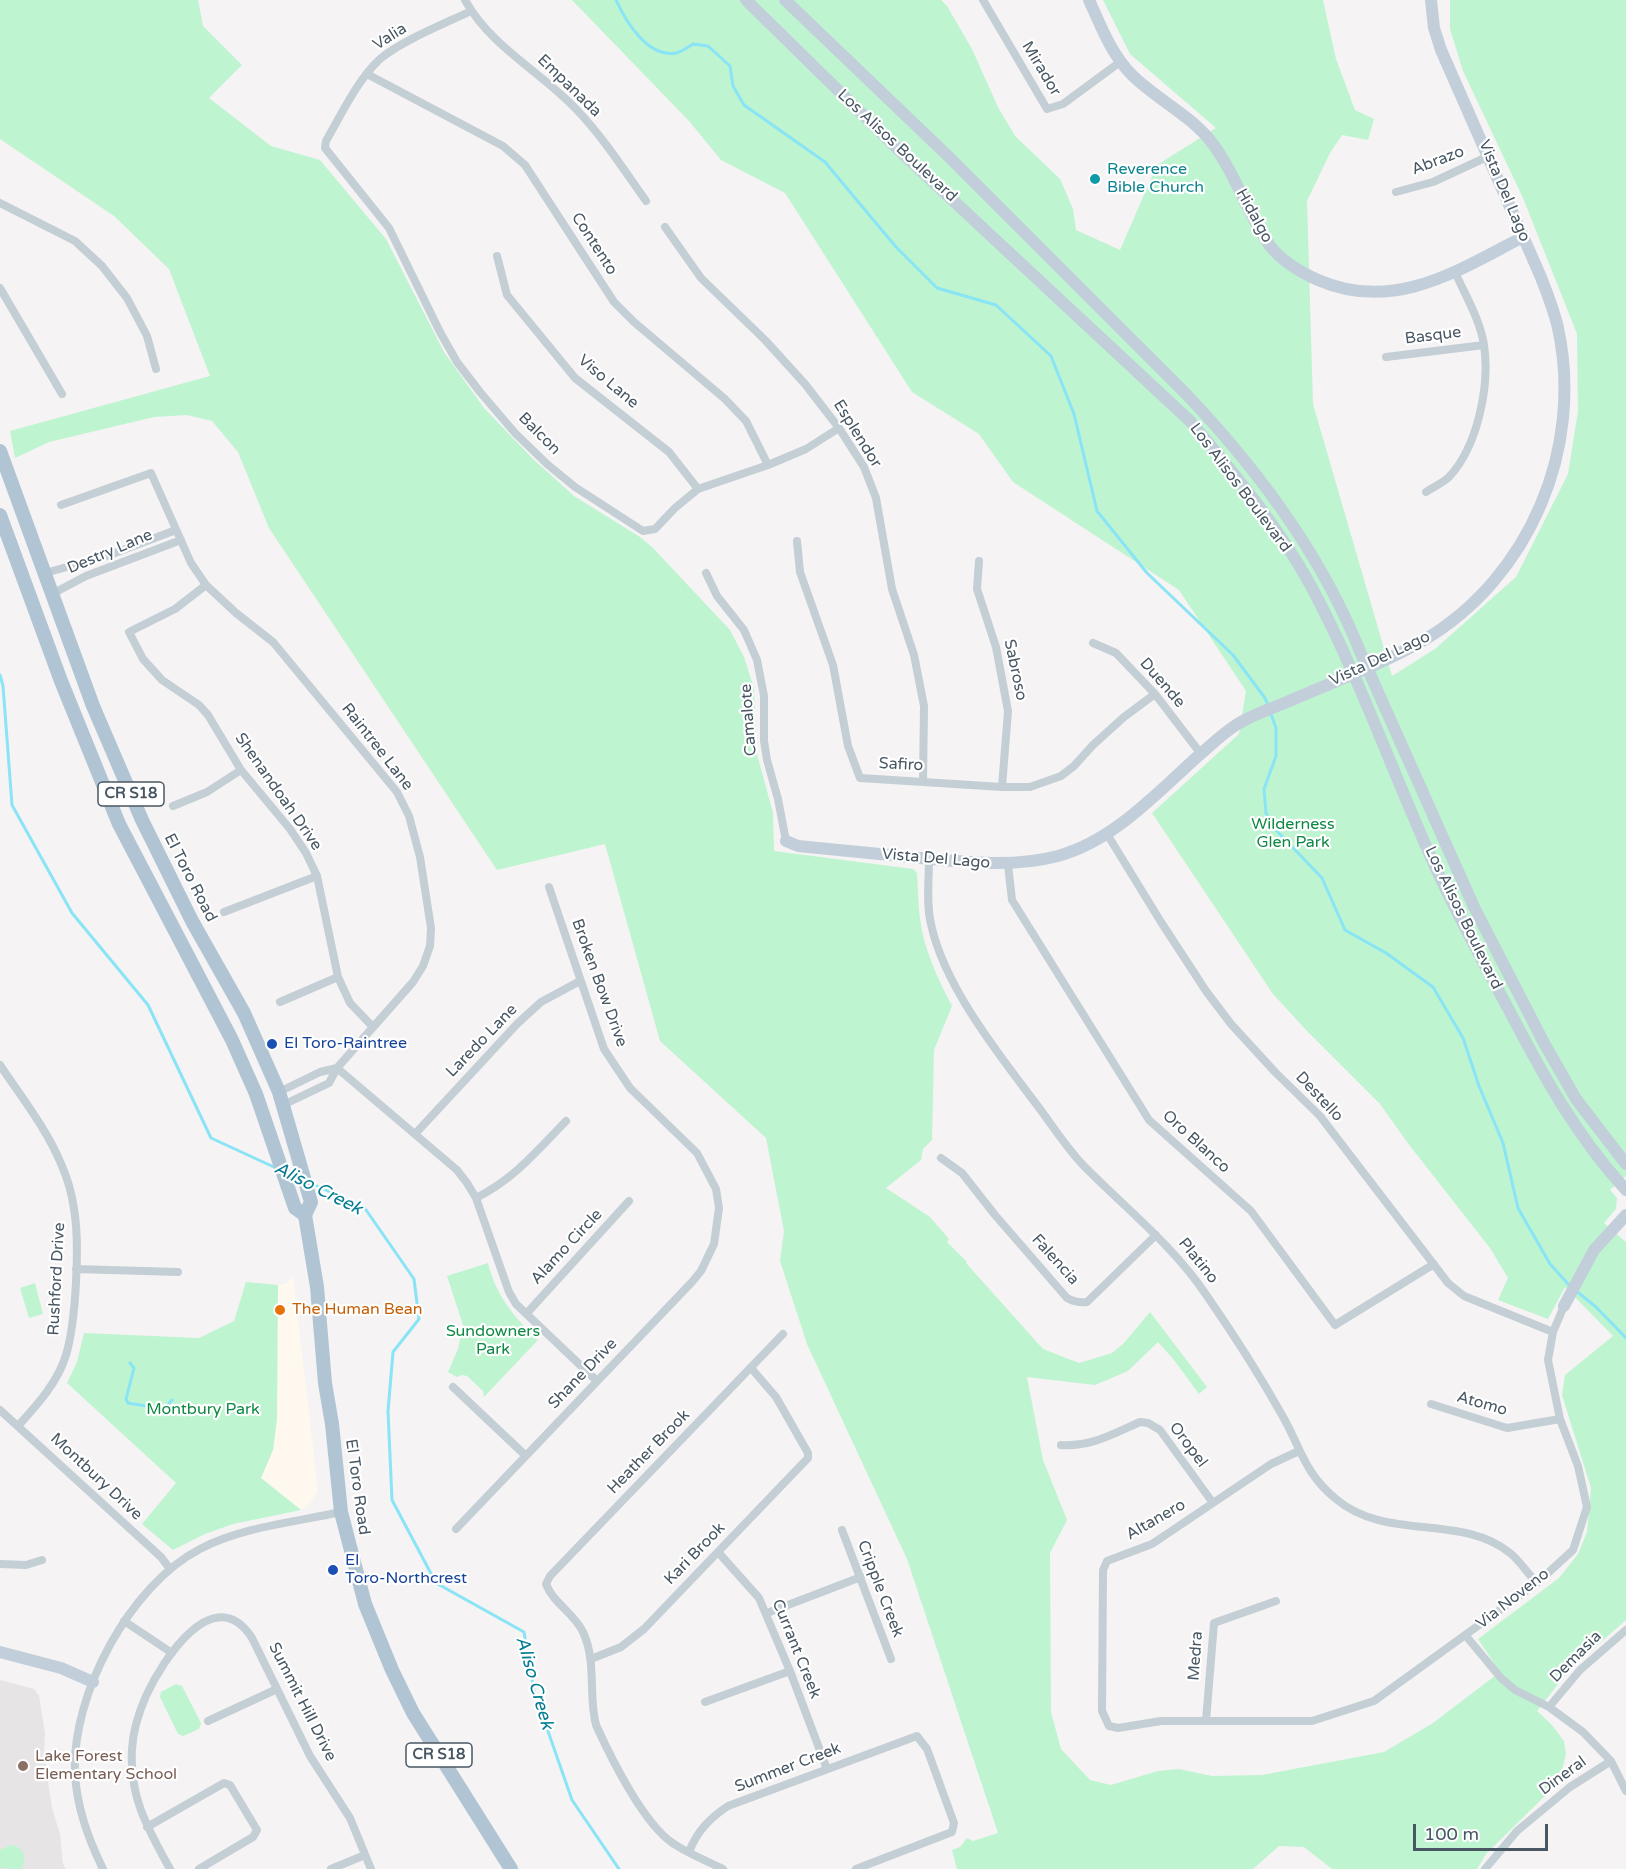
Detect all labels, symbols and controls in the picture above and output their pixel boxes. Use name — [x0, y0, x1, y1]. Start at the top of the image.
street label: Valia — [370, 19, 410, 55]
street label: Mirador — [1017, 38, 1065, 100]
street label: Empanada — [533, 51, 605, 121]
street label: Los Alisos Boulevard — [833, 86, 961, 206]
street label: Vista Del Lago — [1474, 137, 1534, 245]
street label: Abrazo — [1409, 142, 1467, 180]
place label: Reverence Bible Church — [1107, 160, 1204, 198]
marker: Reverence Bible Church — [1088, 172, 1102, 186]
street label: Hidalgo — [1231, 186, 1277, 246]
street label: Contento — [567, 209, 621, 279]
street label: Basque — [1404, 323, 1462, 349]
street label: Viso Lane — [574, 351, 642, 413]
street label: Esplendor — [829, 396, 885, 472]
street label: Balcon — [514, 409, 564, 459]
street label: Los Alisos Boulevard — [1185, 420, 1295, 556]
street label: Destry Lane — [65, 526, 155, 578]
street label: Vista Del Lago — [1327, 627, 1433, 691]
street label: Sabroso — [999, 638, 1031, 702]
street label: Duende — [1135, 654, 1189, 712]
street label: Camalote — [737, 683, 761, 757]
street label: Raintree Lane — [337, 700, 417, 794]
street label: Shenandoah Drive — [230, 730, 326, 854]
street label: Safiro — [878, 754, 924, 776]
road number: CR S18 — [98, 782, 164, 806]
park label: Wilderness Glen Park — [1251, 815, 1335, 853]
street label: El Toro Road — [159, 831, 221, 925]
street label: Los Alisos Boulevard — [1420, 843, 1506, 993]
street label: Vista Del Lago — [881, 845, 991, 873]
street label: Broken Bow Drive — [567, 916, 631, 1050]
street label: Laredo Lane — [442, 1000, 522, 1082]
place label: El Toro-Raintree — [284, 1034, 407, 1054]
marker: El Toro-Raintree — [265, 1037, 279, 1051]
street label: Destello — [1291, 1068, 1347, 1126]
street label: Oro Blanco — [1158, 1107, 1234, 1177]
water label: Aliso Creek — [270, 1158, 366, 1220]
street label: Alamo Circle — [527, 1205, 607, 1289]
street label: Rushford Drive — [44, 1222, 70, 1336]
street label: Falencia — [1027, 1231, 1083, 1289]
street label: Platino — [1174, 1234, 1222, 1288]
place label: The Human Bean — [292, 1300, 423, 1320]
marker: The Human Bean — [273, 1303, 287, 1317]
park label: Sundowners Park — [446, 1322, 540, 1360]
street label: Shane Drive — [545, 1335, 621, 1413]
street label: Atomo — [1454, 1388, 1510, 1420]
park label: Montbury Park — [146, 1400, 260, 1420]
street label: Heather Brook — [604, 1406, 694, 1498]
street label: Oropel — [1165, 1419, 1211, 1471]
street label: Montbury Drive — [46, 1429, 146, 1525]
street label: El Toro Road — [341, 1438, 373, 1536]
street label: Altanero — [1123, 1495, 1189, 1545]
street label: Kari Brook — [661, 1519, 729, 1589]
street label: Cripple Creek — [853, 1538, 907, 1640]
place label: El Toro-Northcrest — [345, 1551, 467, 1589]
marker: El Toro-Northcrest — [326, 1563, 340, 1577]
street label: Via Noveno — [1473, 1565, 1553, 1633]
street label: Currant Creek — [767, 1597, 825, 1701]
street label: Demasia — [1546, 1627, 1606, 1687]
street label: Medra — [1185, 1631, 1207, 1681]
water label: Aliso Creek — [510, 1634, 558, 1732]
street label: Summit Hill Drive — [264, 1639, 340, 1765]
street label: Summer Creek — [732, 1739, 844, 1797]
road number: CR S18 — [406, 1743, 472, 1767]
place label: Lake Forest Elementary School — [35, 1747, 177, 1785]
street label: Dineral — [1536, 1752, 1590, 1800]
marker: Lake Forest Elementary School — [16, 1759, 30, 1773]
scale bar — [1416, 1812, 1551, 1850]
text: 100 m — [1424, 1823, 1479, 1845]

